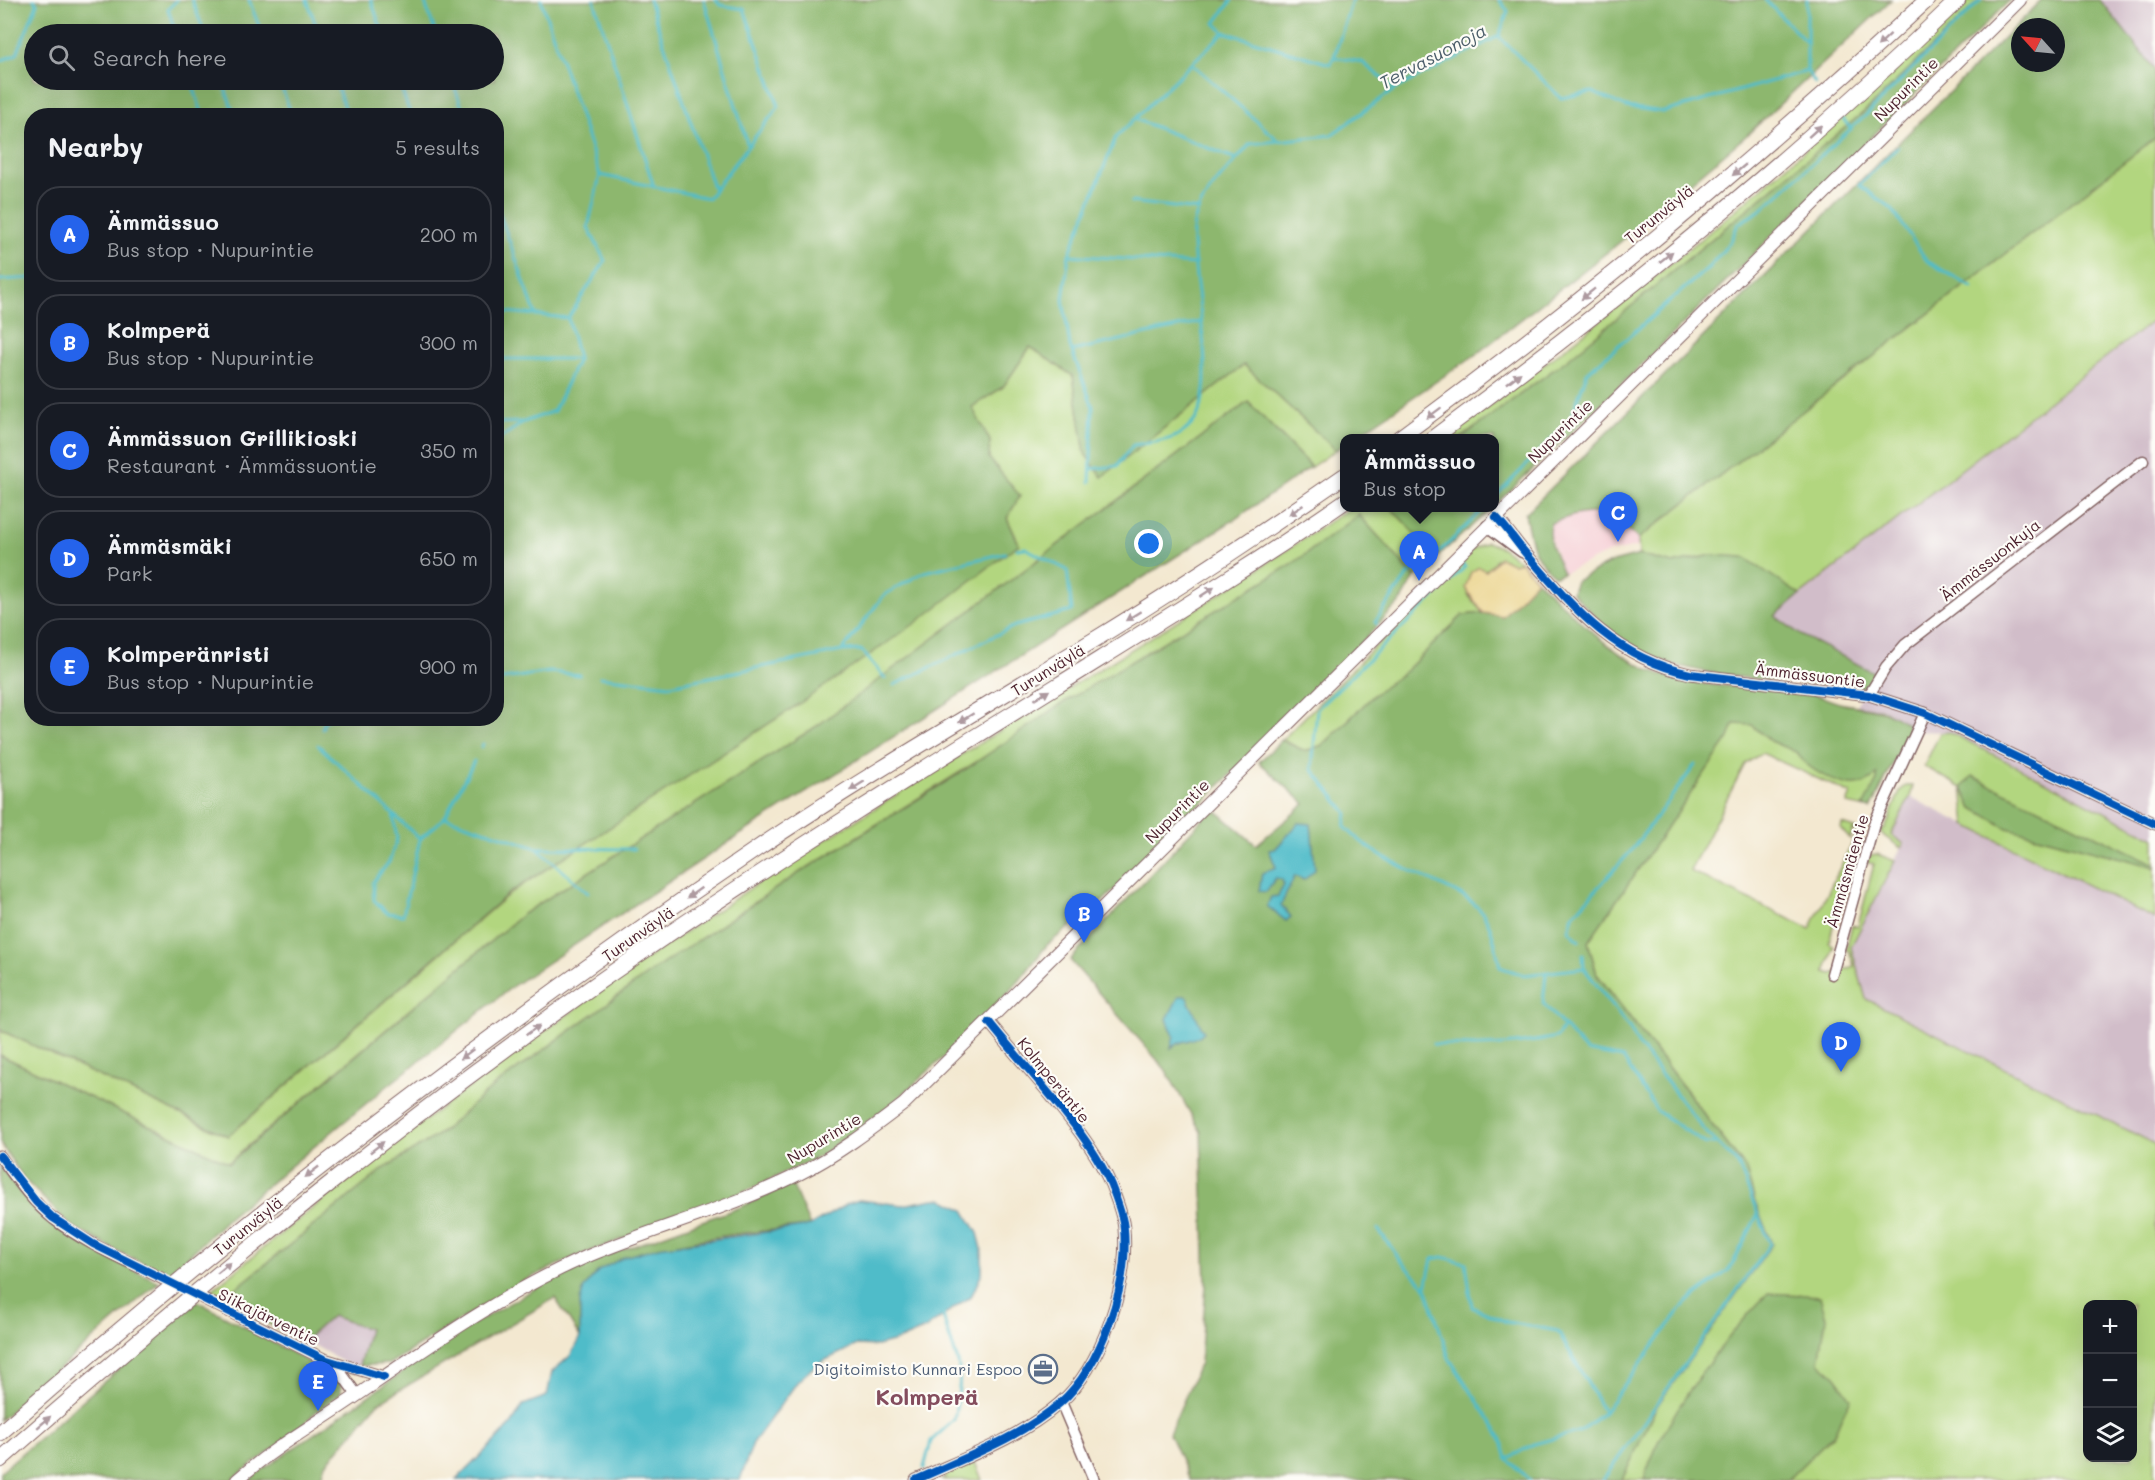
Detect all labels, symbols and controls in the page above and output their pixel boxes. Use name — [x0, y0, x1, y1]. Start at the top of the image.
water label: Tervasuonoja — [1375, 18, 1490, 94]
north arrow — [2011, 18, 2065, 72]
search box — [24, 24, 504, 90]
one-way arrow — [1877, 33, 1892, 47]
icon: search — [45, 41, 78, 74]
text: Search here — [93, 43, 227, 72]
street label: Nupurintie — [1869, 52, 1942, 125]
one-way arrow — [1807, 125, 1822, 138]
text: Nearby — [48, 130, 143, 164]
text: 5 results — [395, 134, 480, 160]
one-way arrow — [1732, 163, 1747, 176]
street label: Turunväylä — [1620, 179, 1698, 248]
text: Ämmässuo — [107, 207, 219, 236]
text: A — [63, 221, 76, 247]
text: 200 m — [420, 221, 478, 247]
text: Bus stop · Nupurintie — [107, 236, 314, 262]
one-way arrow — [1659, 251, 1674, 264]
one-way arrow — [1581, 287, 1596, 299]
text: Kolmperä — [107, 315, 210, 344]
text: B — [63, 329, 76, 355]
text: 300 m — [419, 329, 478, 355]
text: Bus stop · Nupurintie — [107, 344, 314, 370]
one-way arrow — [1506, 372, 1522, 385]
street label: Nupurintie — [1523, 394, 1597, 467]
one-way arrow — [1426, 406, 1441, 418]
text: Ämmässuon Grillikioski — [107, 423, 358, 452]
popup — [1340, 434, 1499, 512]
text: C — [62, 437, 77, 463]
text: 350 m — [420, 437, 478, 463]
text: Ämmässuo — [1364, 446, 1475, 475]
text: Restaurant · Ämmässuontie — [107, 452, 377, 478]
text: Bus stop — [1364, 475, 1446, 501]
pin: C — [1598, 492, 1638, 542]
one-way arrow — [1287, 504, 1304, 515]
street label: Ämmässuonkuja — [1935, 514, 2044, 605]
your location — [1134, 529, 1163, 558]
text: Ämmäsmäki — [107, 531, 232, 560]
pin: A — [1400, 532, 1438, 581]
text: D — [62, 545, 77, 571]
text: 650 m — [420, 545, 478, 571]
text: Park — [107, 560, 152, 586]
one-way arrow — [1199, 586, 1215, 598]
one-way arrow — [1124, 611, 1141, 622]
text: Kolmperänristi — [107, 639, 270, 668]
street label: Turunväylä — [1007, 639, 1089, 701]
text: E — [63, 653, 76, 679]
text: 900 m — [419, 653, 478, 679]
street label: Ämmässuontie — [1754, 657, 1866, 692]
text: Bus stop · Nupurintie — [107, 668, 314, 694]
one-way arrow — [1034, 690, 1050, 701]
one-way arrow — [958, 712, 974, 723]
street label: Nupurintie — [1140, 774, 1213, 847]
one-way arrow — [849, 780, 866, 791]
street label: Ämmäsmäentie — [1820, 811, 1873, 930]
one-way arrow — [687, 887, 703, 899]
pin: B — [1064, 894, 1104, 943]
street label: Turunväylä — [598, 901, 678, 966]
pin: D — [1822, 1022, 1860, 1072]
one-way arrow — [525, 1024, 540, 1036]
street label: Kolmperäntie — [1013, 1032, 1095, 1127]
one-way arrow — [459, 1048, 475, 1060]
street label: Nupurintie — [783, 1107, 865, 1168]
one-way arrow — [369, 1141, 385, 1153]
one-way arrow — [304, 1166, 319, 1178]
street label: Turunväylä — [209, 1191, 287, 1260]
one-way arrow — [217, 1263, 232, 1275]
street label: Siikajärventie — [215, 1283, 323, 1350]
map controls — [2083, 1300, 2137, 1462]
button: + — [2083, 1300, 2137, 1354]
office icon: Digitoimisto Kunnari Espoo — [1027, 1353, 1059, 1385]
button: − — [2083, 1354, 2137, 1408]
place label: Digitoimisto Kunnari Espoo — [813, 1358, 1022, 1379]
pin: E — [298, 1362, 338, 1411]
district label: Kolmperä — [875, 1382, 979, 1411]
button: layers — [2083, 1408, 2137, 1462]
one-way arrow — [36, 1416, 51, 1429]

